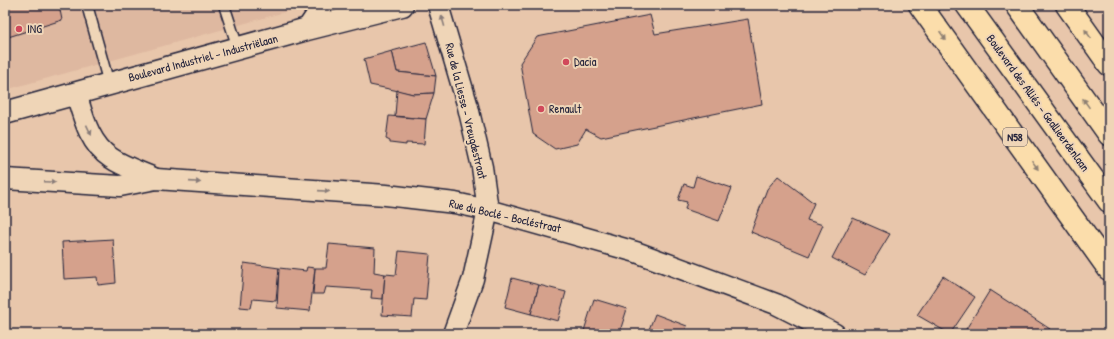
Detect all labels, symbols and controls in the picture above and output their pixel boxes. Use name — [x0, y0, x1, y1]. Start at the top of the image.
one-way arrow — [440, 15, 446, 27]
place label: ING — [27, 20, 42, 37]
marker: ING — [14, 24, 24, 34]
street label: Boulevard Industriel - Industriëlaan — [126, 29, 279, 86]
one-way arrow — [1084, 29, 1092, 40]
one-way arrow — [939, 31, 947, 41]
street label: Boulevard des Alliés - Geallieerdenlaan — [983, 31, 1094, 175]
street label: Rue de la Liesse - Vreugdestraat — [441, 41, 492, 182]
place label: Dacia — [574, 53, 597, 70]
marker: Dacia — [561, 57, 571, 67]
one-way arrow — [1082, 97, 1090, 108]
place label: Renault — [549, 100, 582, 117]
marker: Renault — [536, 104, 546, 114]
one-way arrow — [86, 124, 92, 136]
road number: N58 — [1003, 128, 1027, 146]
one-way arrow — [1031, 160, 1039, 170]
one-way arrow — [44, 178, 56, 185]
one-way arrow — [189, 178, 201, 185]
one-way arrow — [318, 187, 330, 194]
street label: Rue du Boclé - Bocléstraat — [447, 194, 564, 237]

